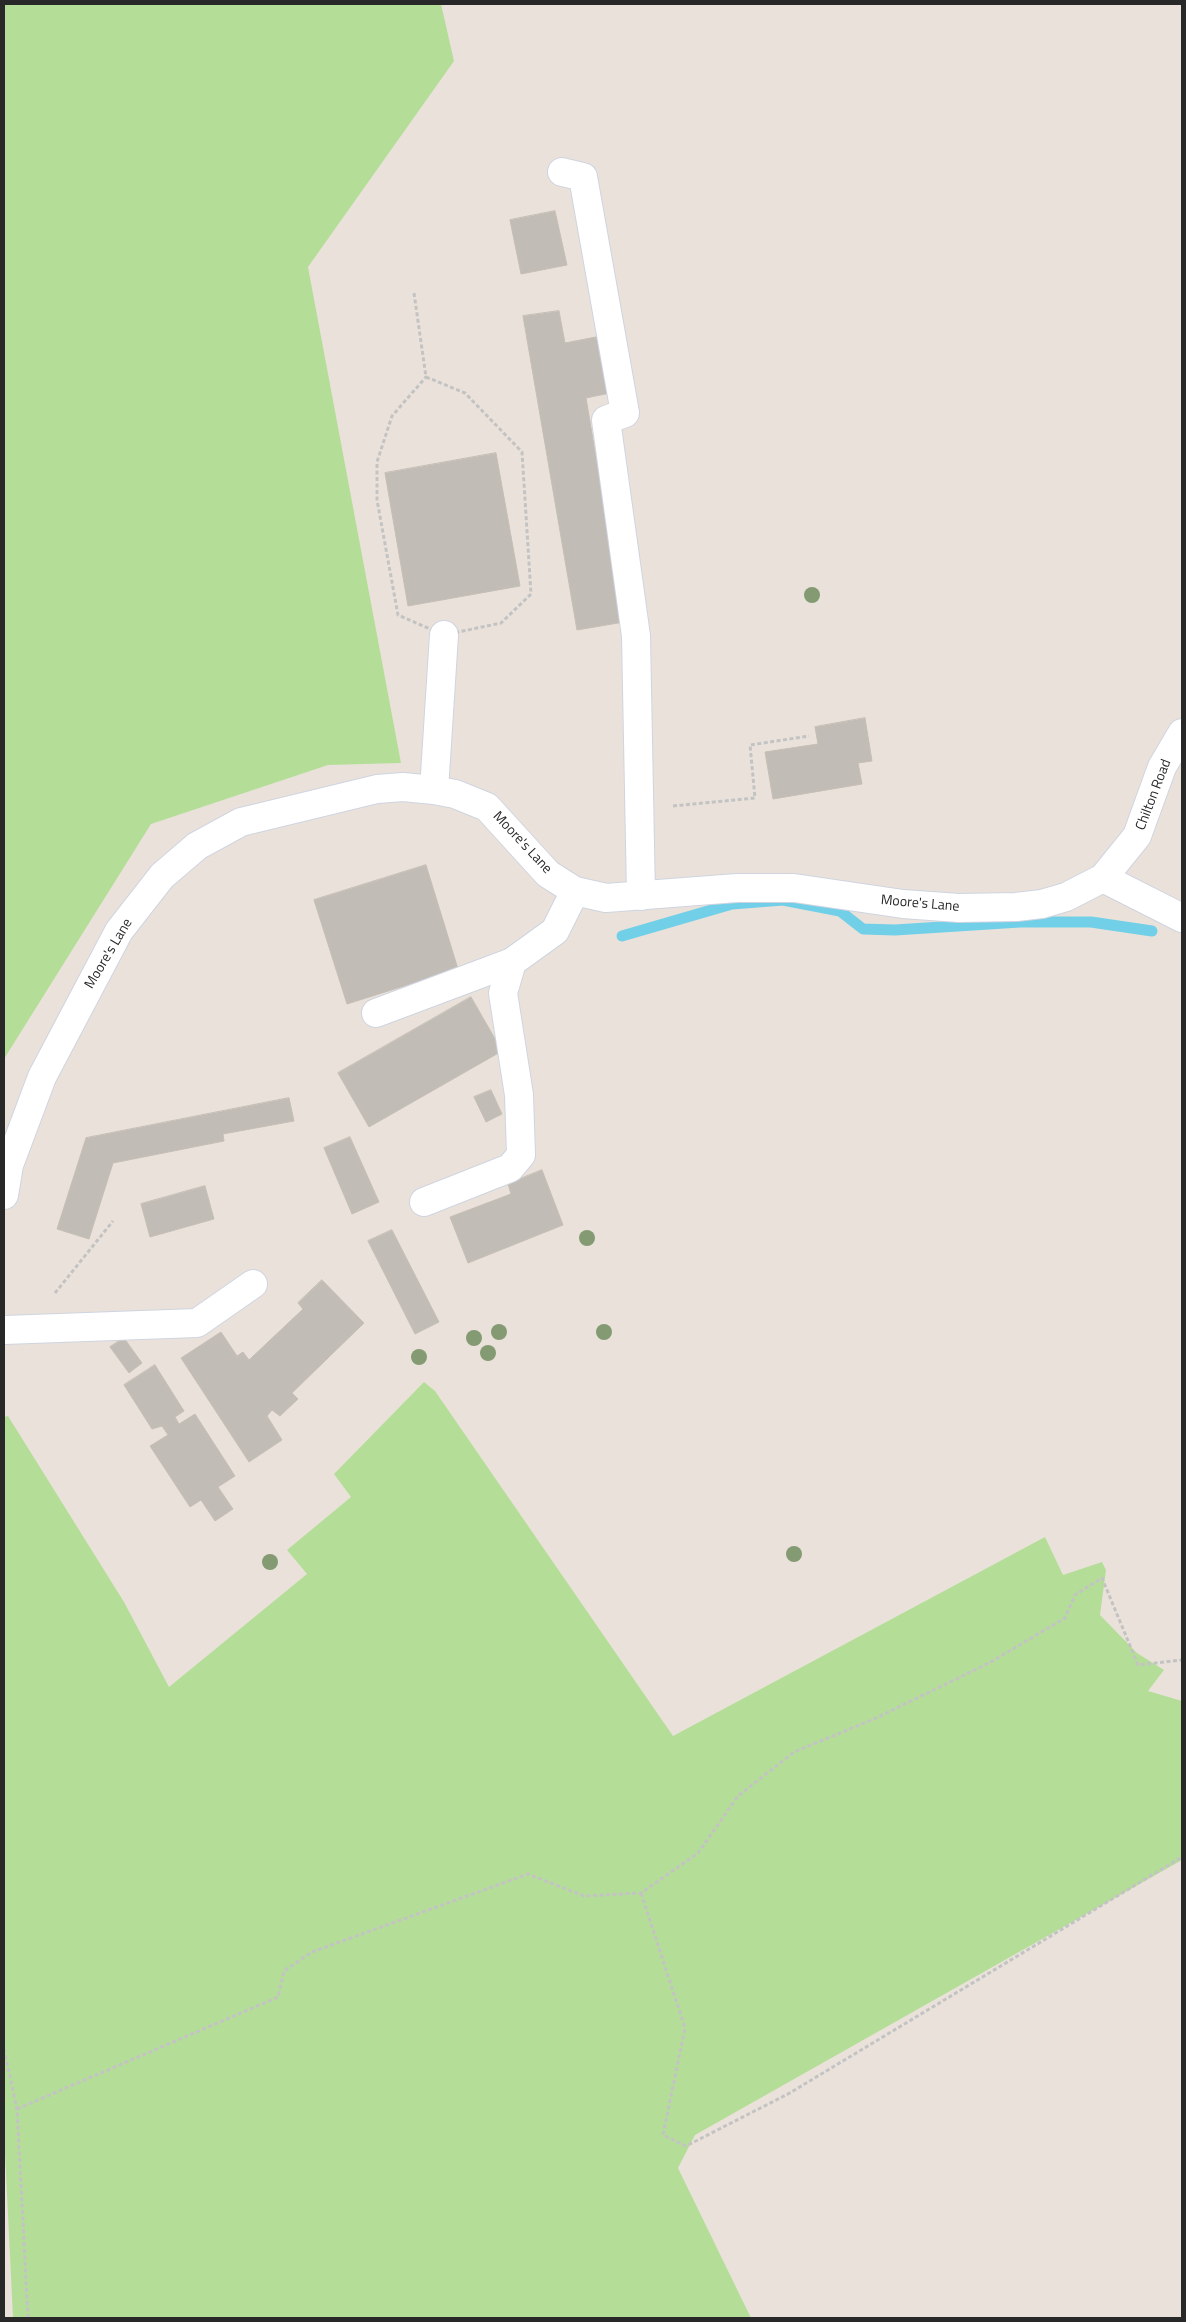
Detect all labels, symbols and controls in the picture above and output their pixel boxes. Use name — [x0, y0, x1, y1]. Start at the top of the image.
street label: Chilton Road — [1133, 757, 1175, 833]
street label: Moore's Lane — [489, 808, 555, 878]
street label: Moore's Lane — [880, 892, 960, 916]
street label: Moore's Lane — [82, 916, 136, 992]

